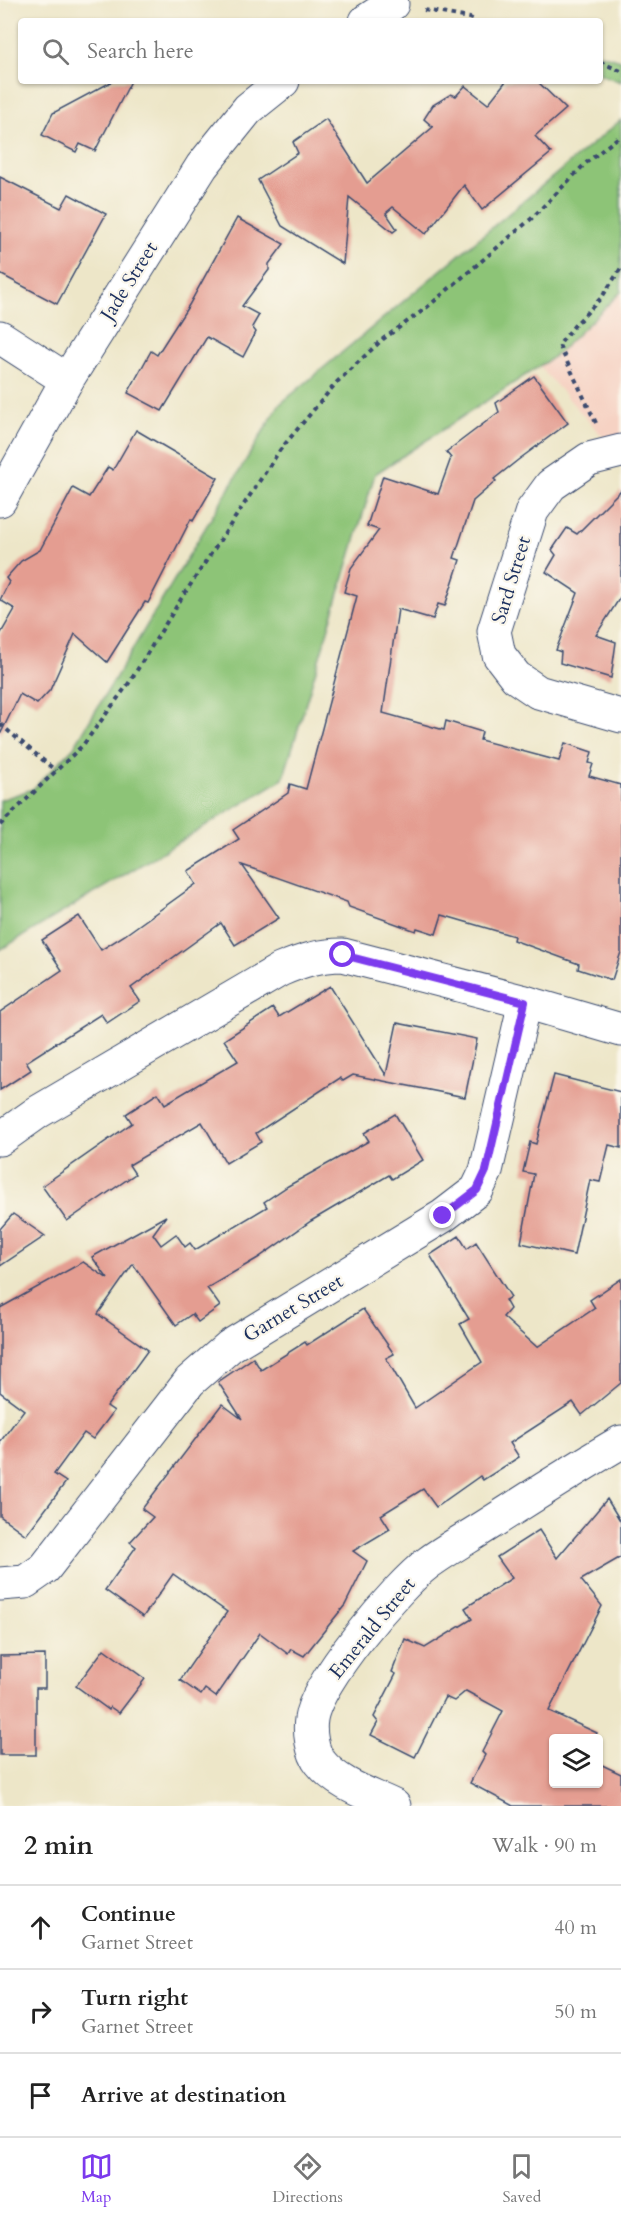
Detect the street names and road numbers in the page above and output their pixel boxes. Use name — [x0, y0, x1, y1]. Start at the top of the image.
street label: Jade Street — [92, 236, 164, 328]
street label: Sard Street — [485, 532, 537, 627]
street label: Garnet Street — [238, 1267, 349, 1348]
street label: Emerald Street — [323, 1571, 422, 1684]

